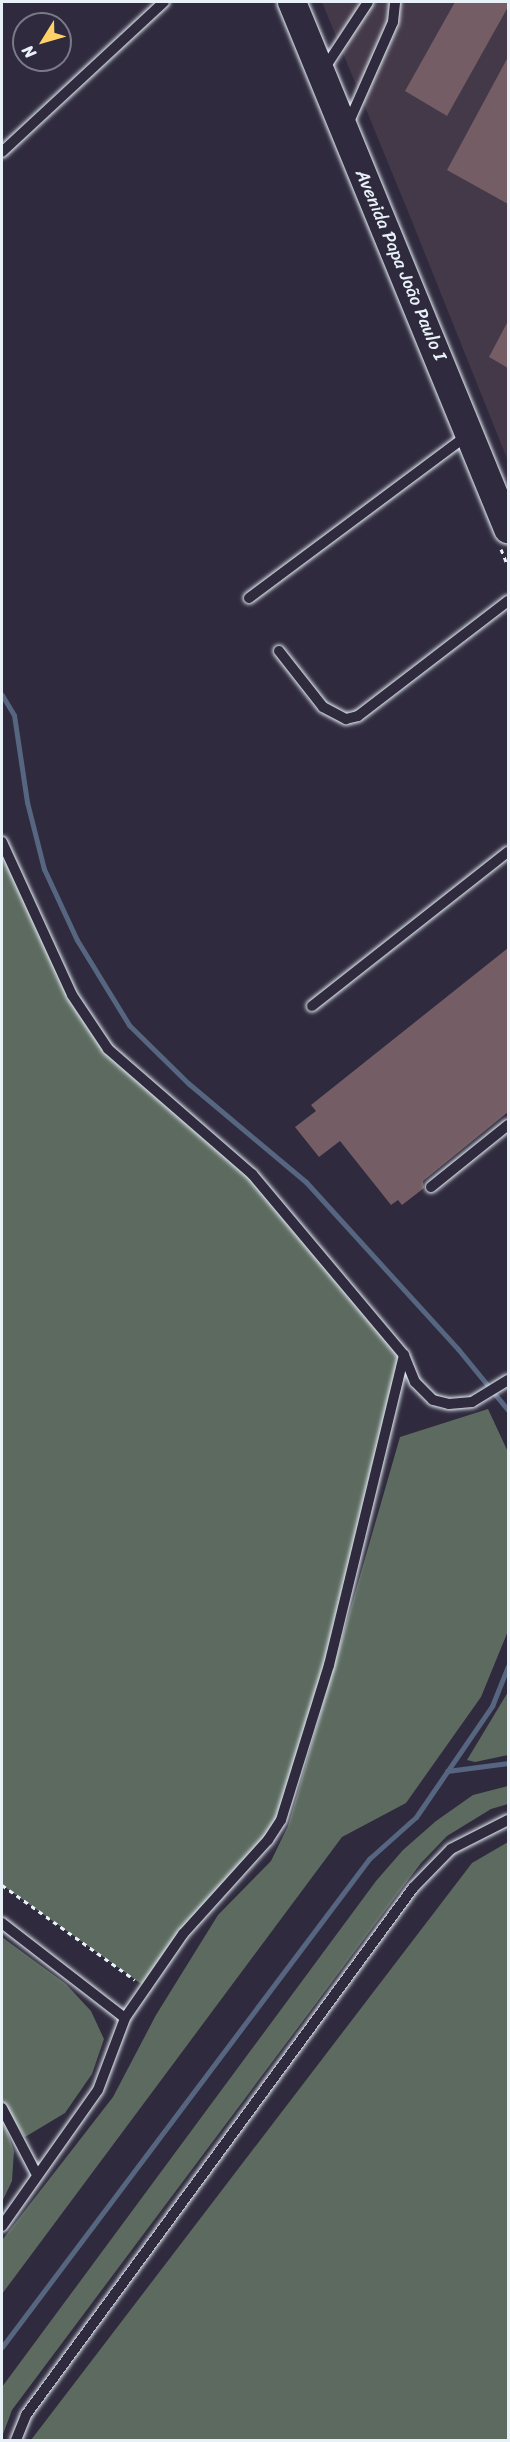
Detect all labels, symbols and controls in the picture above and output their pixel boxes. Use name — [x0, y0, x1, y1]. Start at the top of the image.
north arrow — [12, 12, 72, 72]
text: N — [14, 39, 44, 65]
street label: Avenida Papa João Paulo I — [351, 166, 451, 364]

